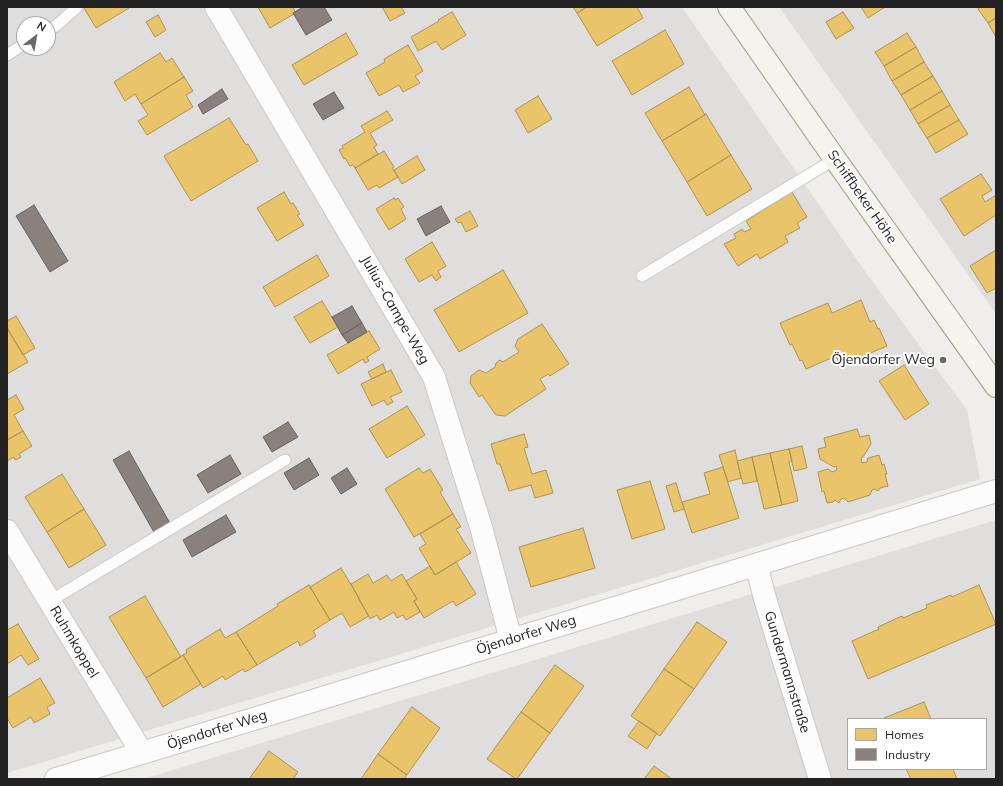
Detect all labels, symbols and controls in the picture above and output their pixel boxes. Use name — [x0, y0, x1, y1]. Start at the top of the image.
north arrow — [16, 16, 56, 56]
text: N — [34, 18, 49, 35]
street label: Schiffbeker Höhe — [823, 147, 901, 247]
street label: Julius-Campe-Weg — [357, 253, 433, 367]
place label: Öjendorfer Weg — [832, 352, 935, 368]
marker: Öjendorfer Weg — [938, 355, 948, 365]
street label: Ruhmkoppel — [46, 603, 102, 681]
street label: Gundermannstraße — [760, 609, 814, 735]
street label: Öjendorfer Weg — [474, 612, 578, 658]
street label: Öjendorfer Weg — [165, 707, 269, 753]
legend — [847, 718, 987, 770]
text: Homes — [885, 727, 924, 742]
text: Industry — [885, 747, 930, 762]

